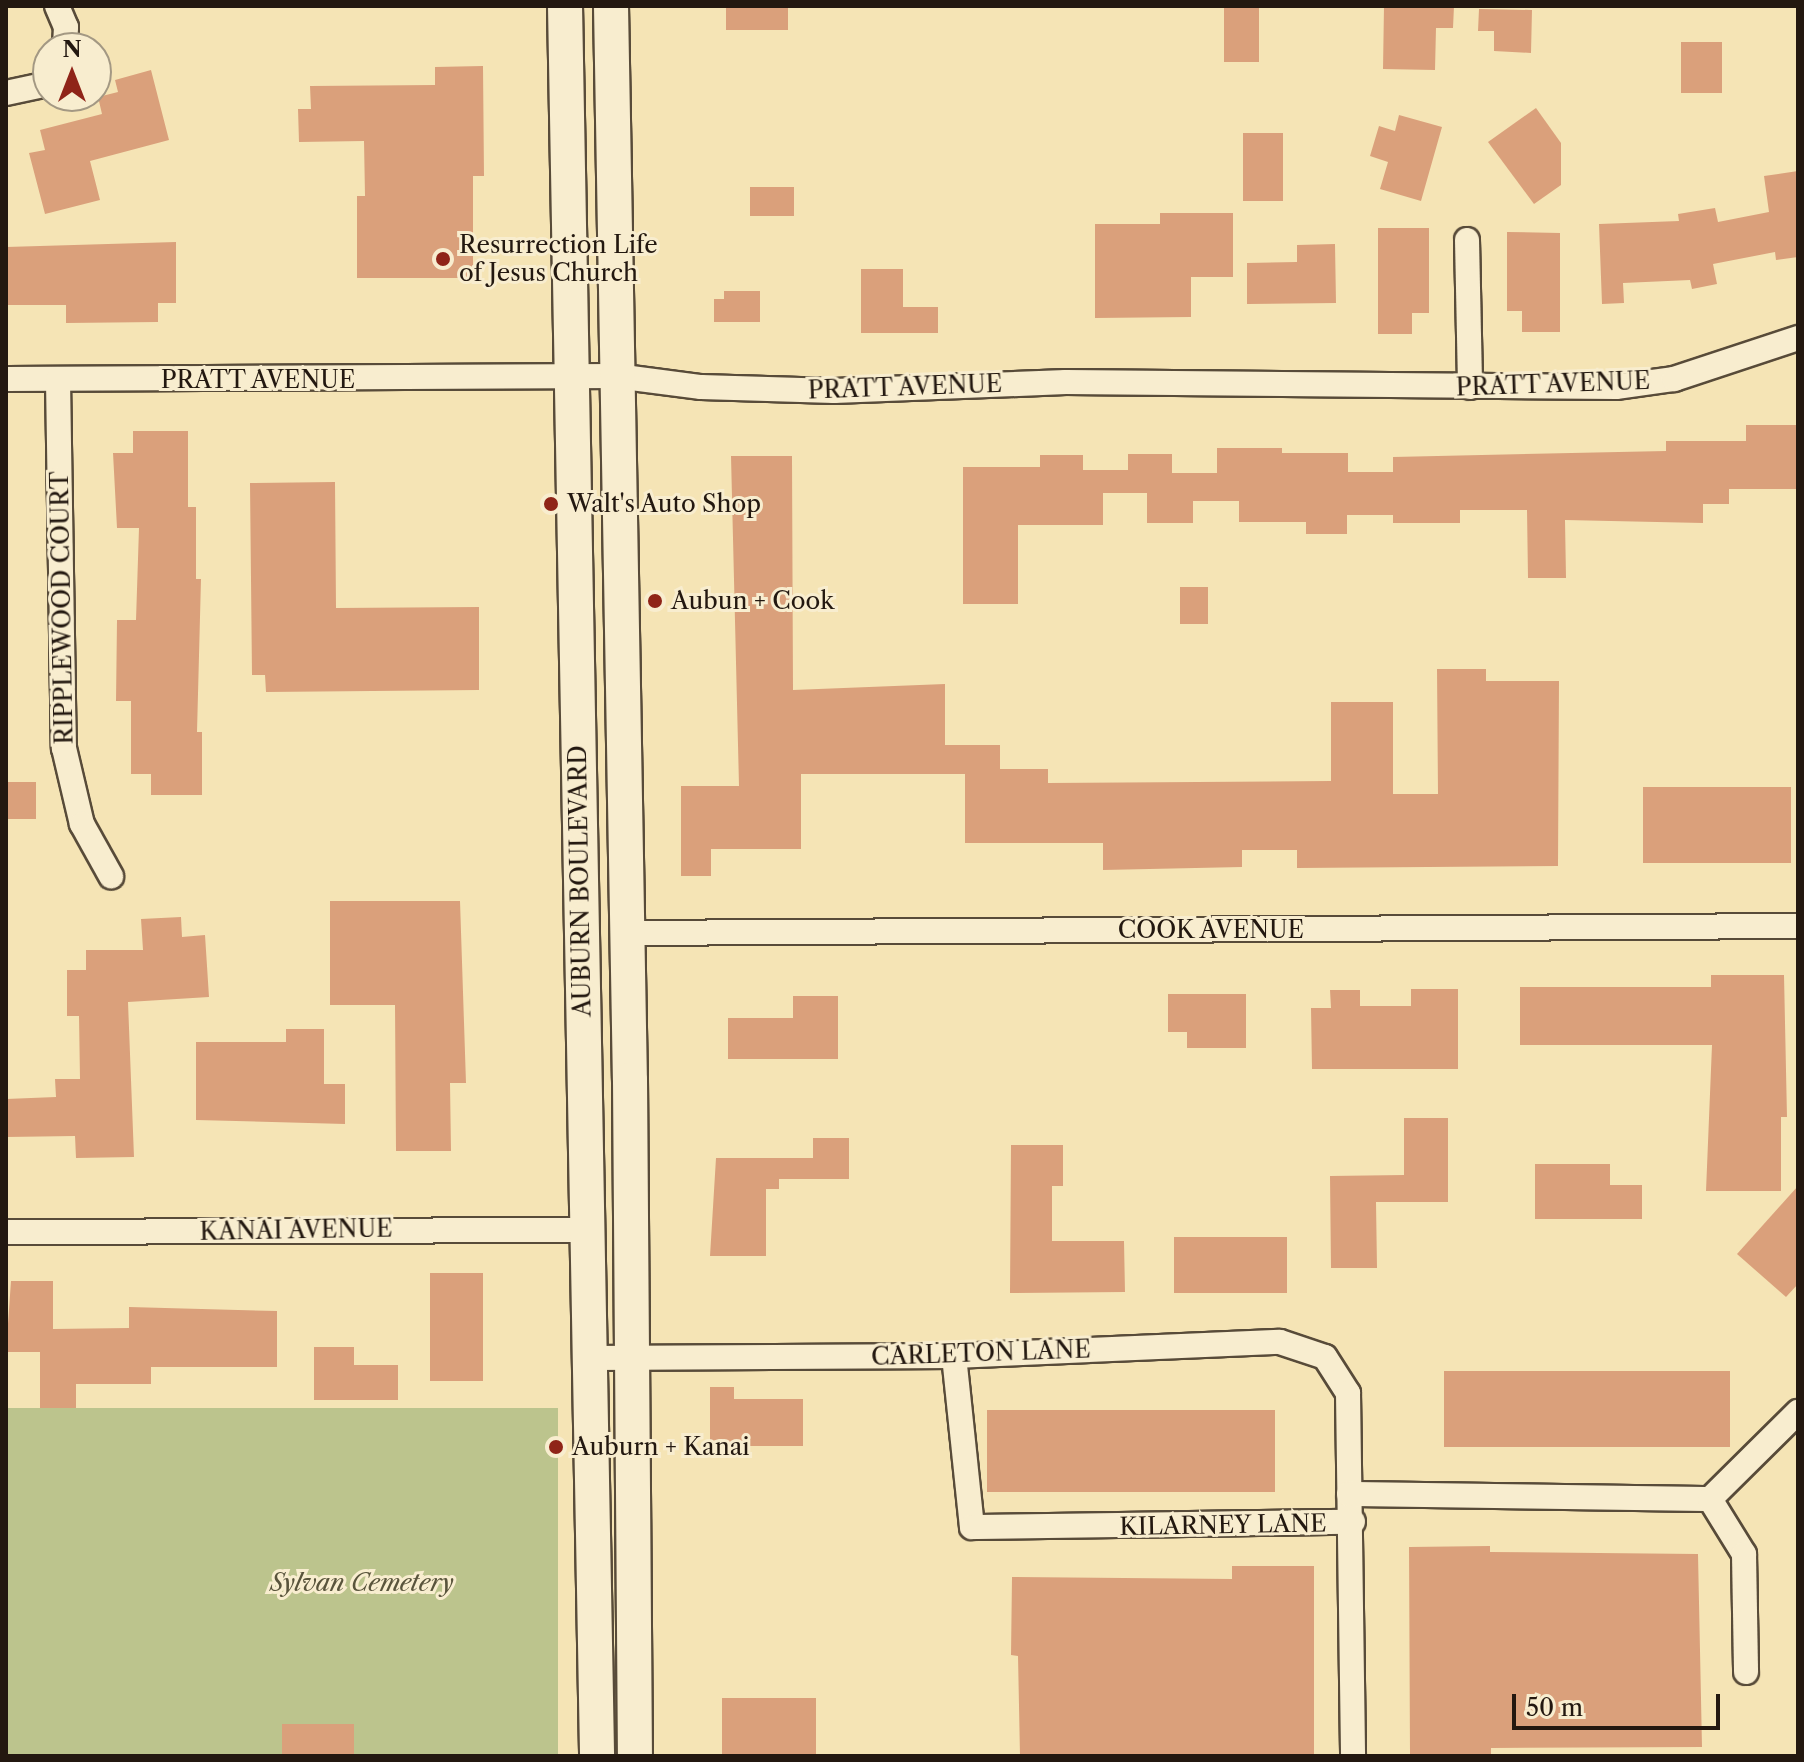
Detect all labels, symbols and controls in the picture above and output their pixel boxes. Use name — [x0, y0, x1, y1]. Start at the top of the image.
north arrow — [32, 32, 112, 112]
text: N — [62, 36, 82, 63]
place label: Resurrection Life of Jesus Church — [459, 231, 658, 287]
marker: Resurrection Life of Jesus Church — [434, 250, 452, 268]
street label: PRATT AVENUE — [160, 366, 356, 394]
street label: PRATT AVENUE — [1454, 366, 1652, 402]
street label: PRATT AVENUE — [806, 369, 1004, 405]
street label: RIPPLEWOOD COURT — [45, 471, 79, 745]
place label: Walt's Auto Shop — [567, 490, 762, 518]
marker: Walt's Auto Shop — [542, 495, 560, 513]
place label: Aubun + Cook — [671, 587, 834, 615]
marker: Aubun + Cook — [646, 592, 664, 610]
street label: AUBURN BOULEVARD — [563, 745, 597, 1017]
street label: COOK AVENUE — [1117, 916, 1305, 944]
street label: KANAI AVENUE — [199, 1214, 393, 1246]
street label: CARLETON LANE — [871, 1335, 1091, 1371]
place label: Auburn + Kanai — [572, 1433, 750, 1461]
marker: Auburn + Kanai — [547, 1438, 565, 1456]
street label: KILARNEY LANE — [1119, 1509, 1327, 1541]
park label: Sylvan Cemetery — [270, 1569, 454, 1597]
scale bar — [1516, 1678, 1724, 1728]
text: 50 m — [1526, 1693, 1583, 1722]

